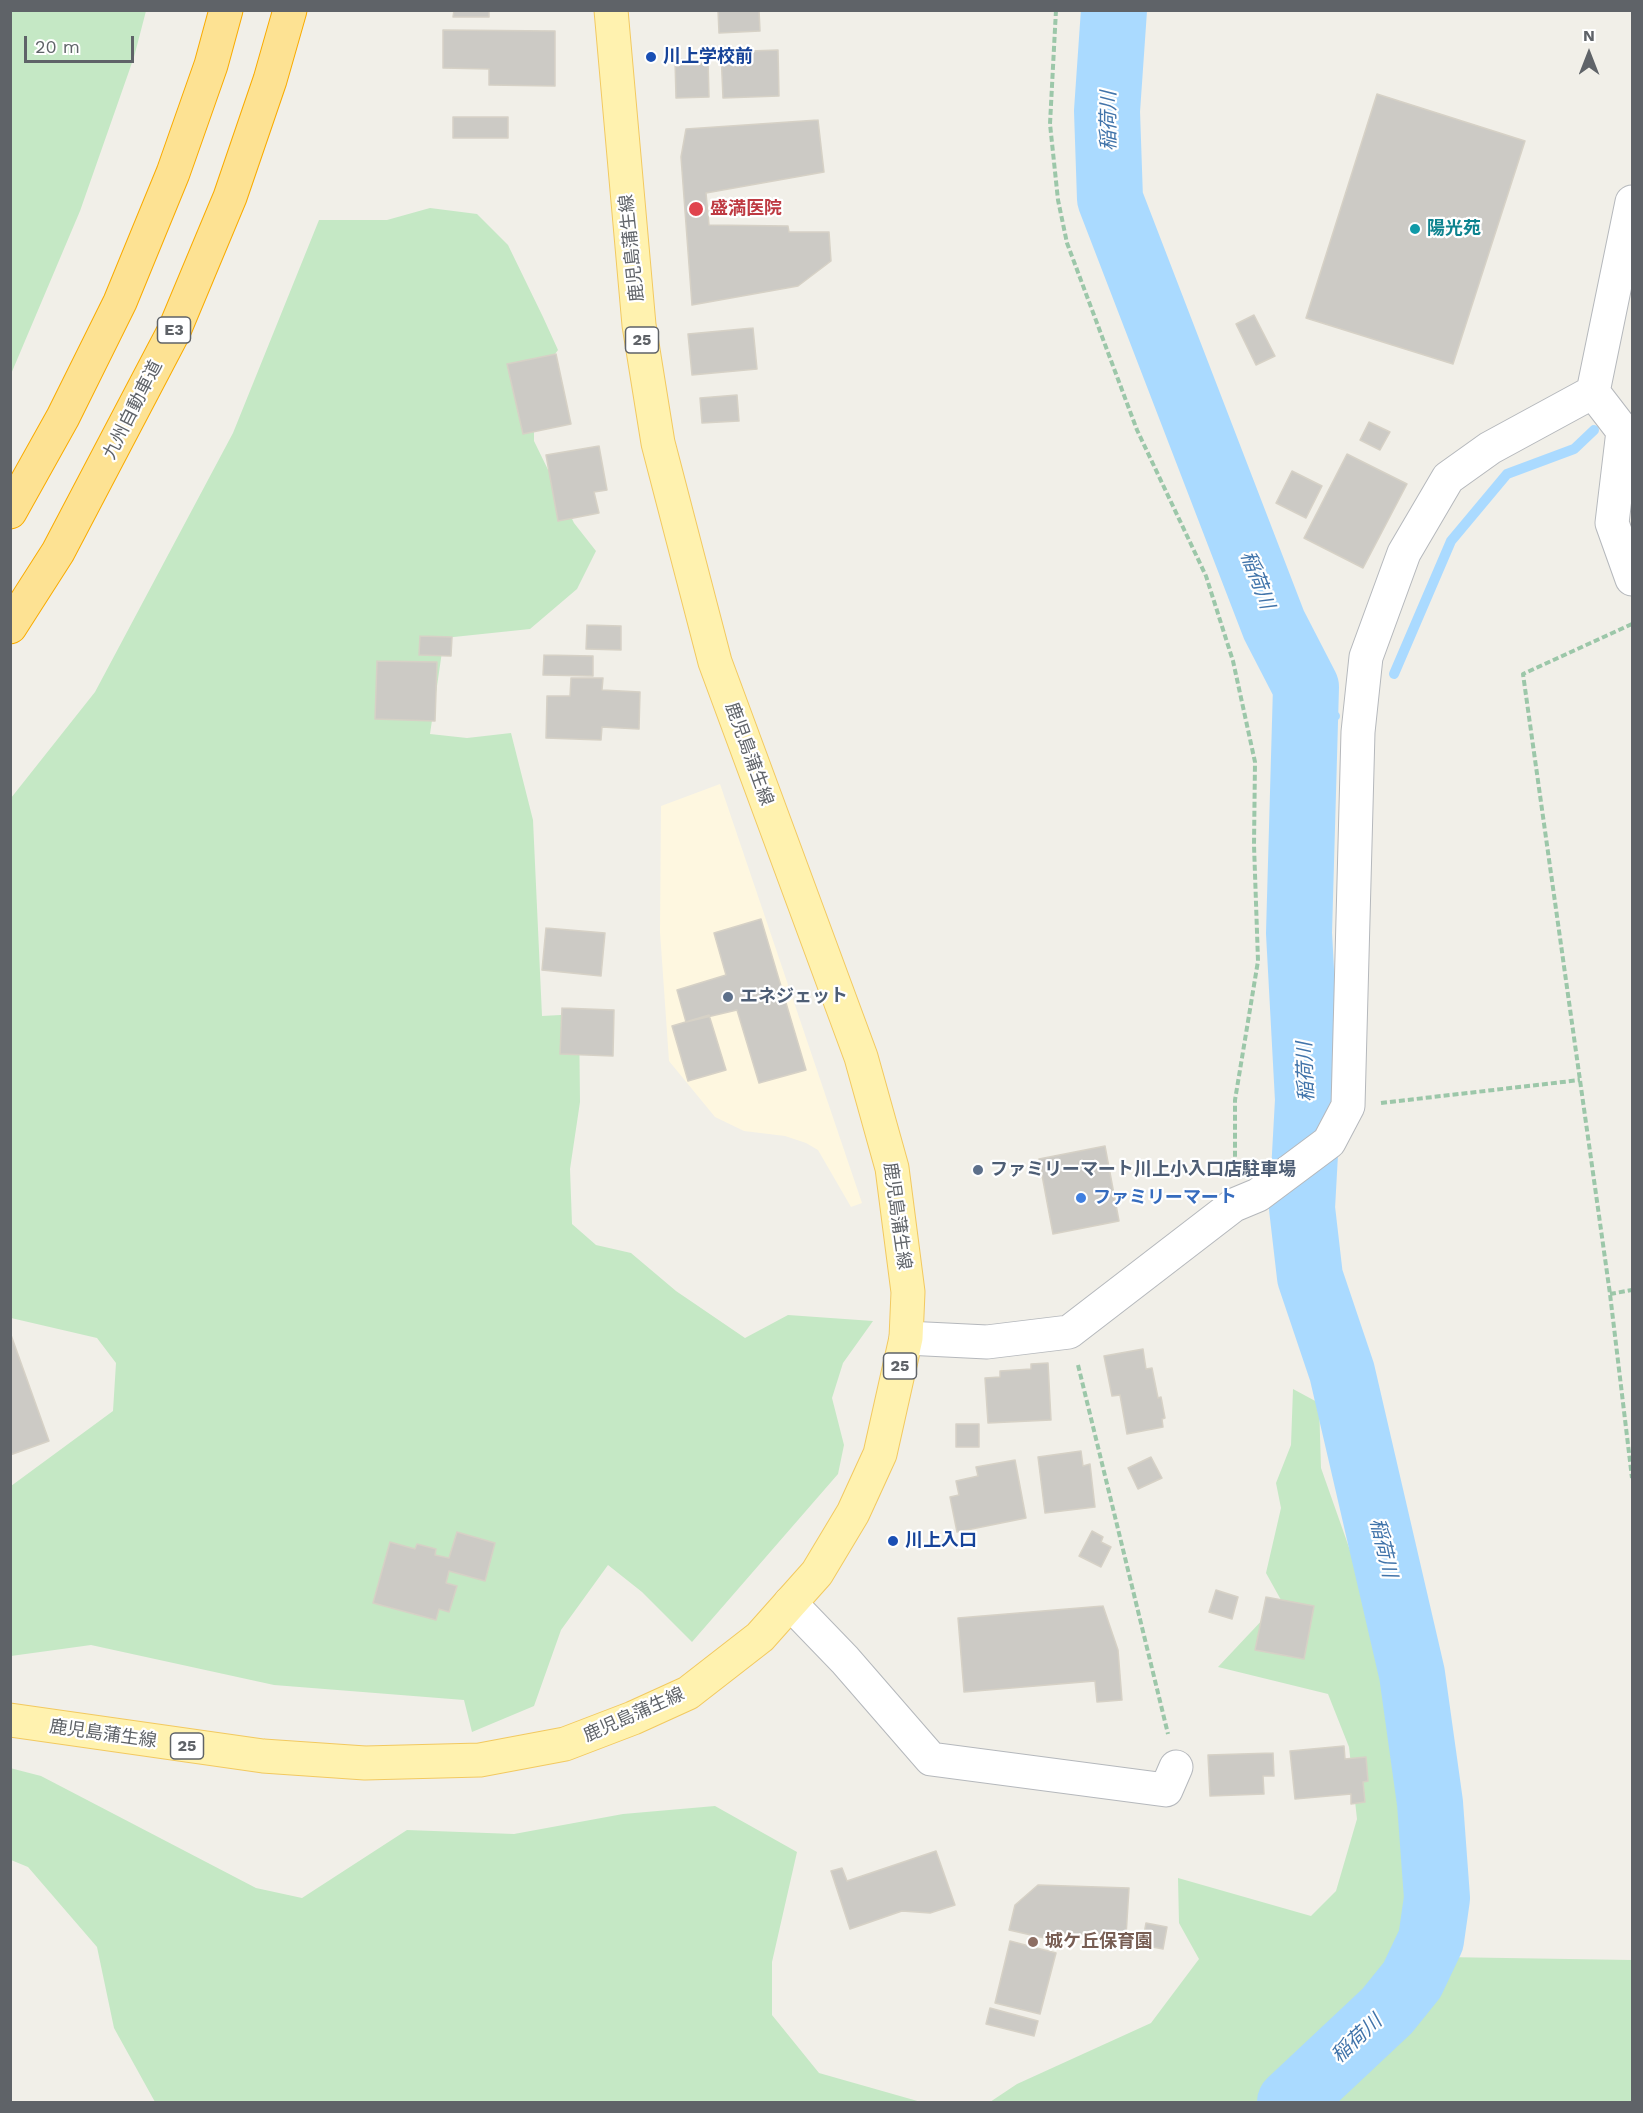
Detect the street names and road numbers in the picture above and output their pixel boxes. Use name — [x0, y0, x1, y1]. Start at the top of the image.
street label: 鹿児島蒲生線 — [616, 193, 648, 303]
road number: E3 — [158, 317, 190, 343]
road number: 25 — [626, 327, 658, 353]
street label: 九州自動車道 — [99, 357, 167, 463]
street label: 鹿児島蒲生線 — [720, 700, 778, 808]
street label: 鹿児島蒲生線 — [879, 1161, 915, 1271]
road number: 25 — [884, 1353, 916, 1379]
street label: 鹿児島蒲生線 — [580, 1683, 688, 1747]
street label: 鹿児島蒲生線 — [48, 1716, 158, 1752]
road number: 25 — [170, 1733, 204, 1759]

